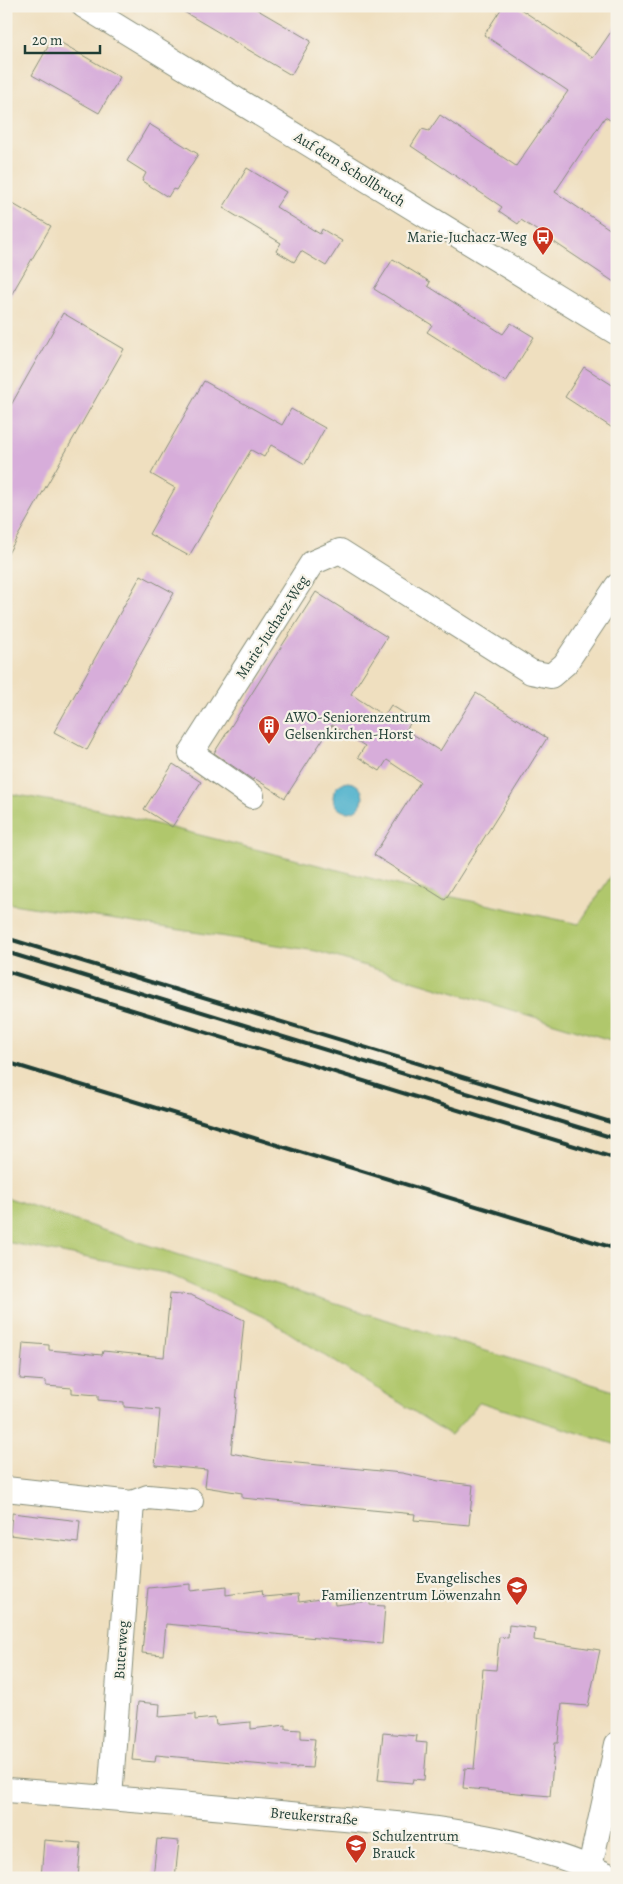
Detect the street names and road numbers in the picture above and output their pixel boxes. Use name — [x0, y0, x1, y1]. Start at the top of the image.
street label: Auf dem Schollbruch — [290, 126, 409, 211]
street label: Marie-Juchacz-Weg — [231, 571, 313, 683]
street label: Buterweg — [109, 1619, 133, 1680]
street label: Breukerstraße — [269, 1802, 359, 1830]

